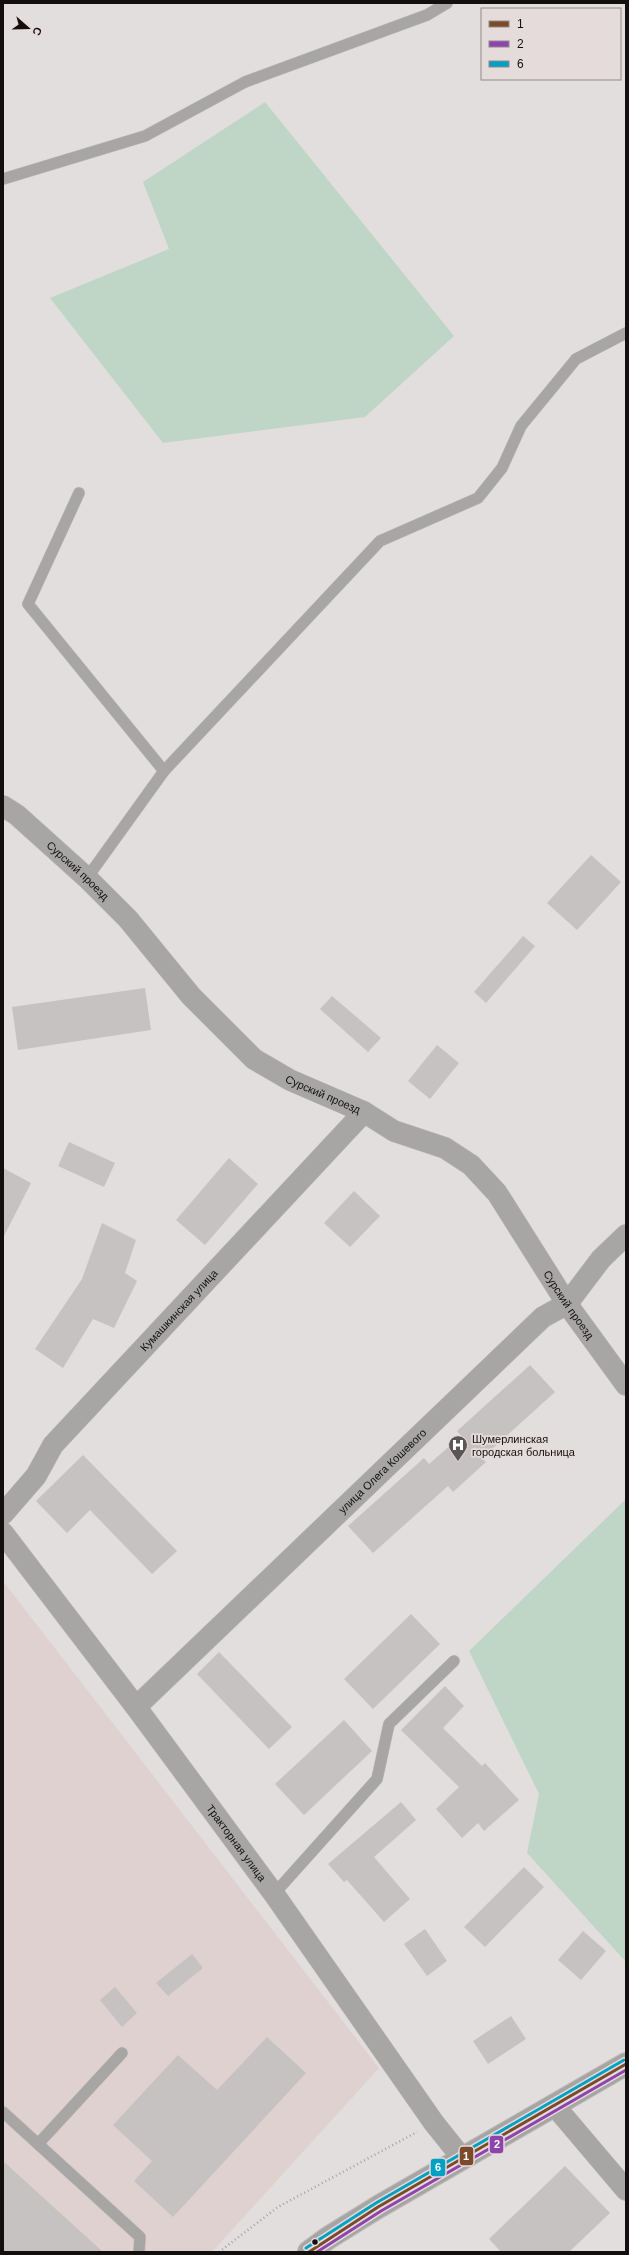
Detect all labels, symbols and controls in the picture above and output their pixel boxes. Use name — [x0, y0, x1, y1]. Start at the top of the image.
north arrow — [8, 8, 48, 48]
legend — [481, 8, 621, 80]
text: 1 — [517, 17, 524, 31]
text: С — [30, 26, 44, 37]
text: 2 — [517, 37, 524, 51]
text: 6 — [517, 57, 524, 71]
street label: Сурский проезд — [44, 839, 112, 903]
street label: Сурский проезд — [283, 1073, 363, 1116]
street label: Кумашкинская улица — [138, 1266, 220, 1354]
street label: Сурский проезд — [541, 1268, 597, 1342]
street label: улица Олега Кошевого — [336, 1426, 428, 1516]
place label: Шумерлинская городская больница — [472, 1433, 576, 1458]
hospital icon: Шумерлинская городская больница — [447, 1434, 469, 1462]
street label: Тракторная улица — [204, 1802, 269, 1884]
line badge: 2 — [489, 2135, 504, 2154]
text: 2 — [494, 2138, 500, 2150]
line badge: 1 — [459, 2146, 474, 2166]
text: 1 — [463, 2150, 469, 2162]
line badge: 6 — [430, 2158, 446, 2177]
text: 6 — [435, 2161, 441, 2173]
unlabelled marker — [310, 2237, 320, 2247]

